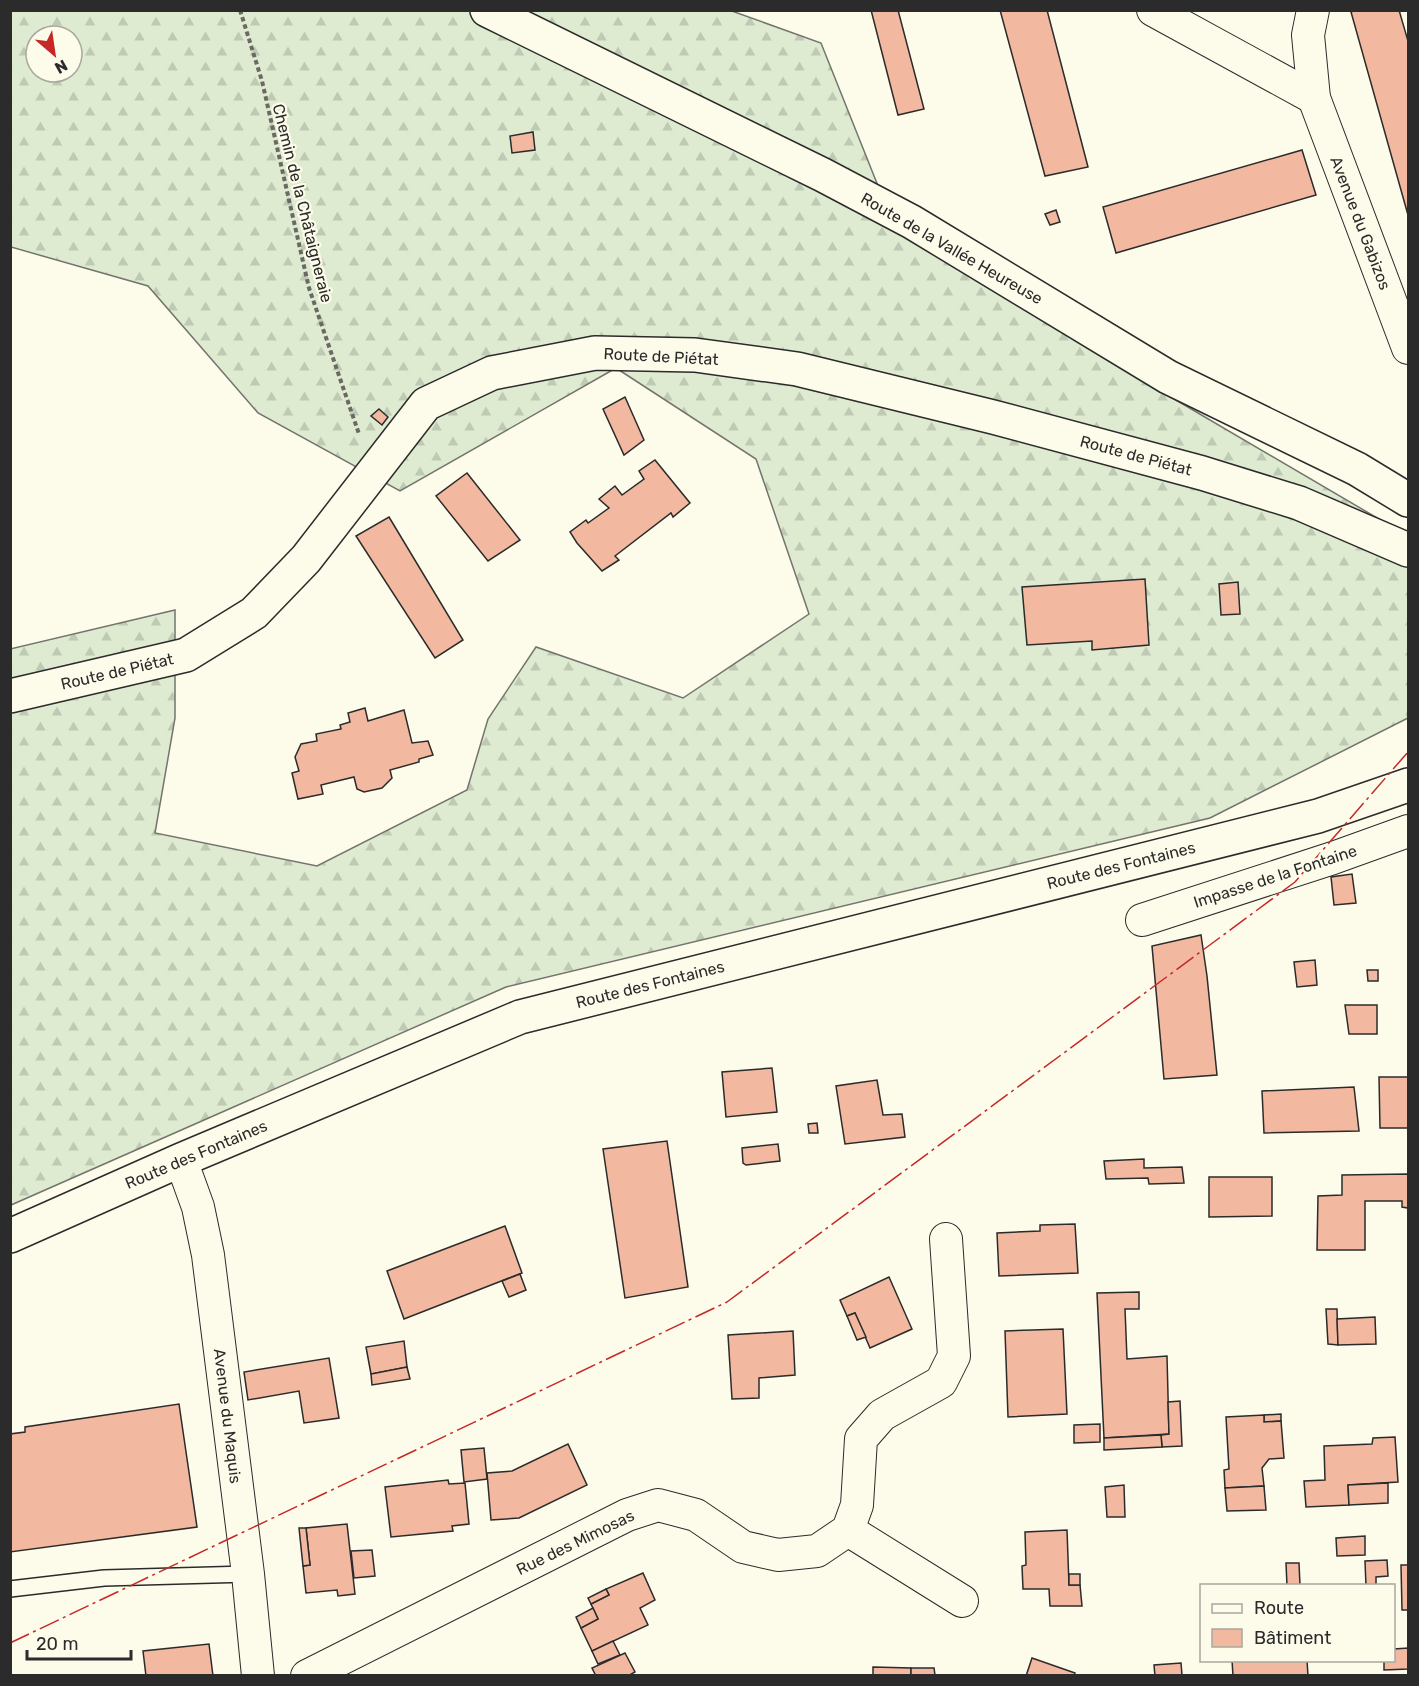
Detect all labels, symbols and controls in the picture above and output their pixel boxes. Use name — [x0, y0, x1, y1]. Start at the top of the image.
north arrow — [24, 24, 84, 84]
text: N — [51, 56, 71, 78]
street label: Chemin de la Châtaigneraie — [269, 102, 336, 304]
street label: Avenue du Gabizos — [1326, 154, 1395, 293]
street label: Route de la Vallée Heureuse — [858, 189, 1046, 308]
street label: Route de Piétat — [603, 344, 719, 369]
street label: Route de Piétat — [1078, 431, 1194, 480]
street label: Route de Piétat — [59, 649, 175, 694]
street label: Route des Fontaines — [1045, 838, 1197, 893]
street label: Impasse de la Fontaine — [1191, 841, 1359, 912]
street label: Route des Fontaines — [574, 957, 726, 1012]
street label: Route des Fontaines — [122, 1116, 270, 1193]
street label: Avenue du Maquis — [210, 1348, 245, 1485]
street label: Rue des Mimosas — [513, 1506, 637, 1579]
legend — [1200, 1584, 1395, 1662]
text: Route — [1254, 1597, 1304, 1619]
scale bar — [27, 1623, 130, 1661]
text: Bâtiment — [1254, 1627, 1331, 1649]
text: 20 m — [36, 1633, 78, 1655]

